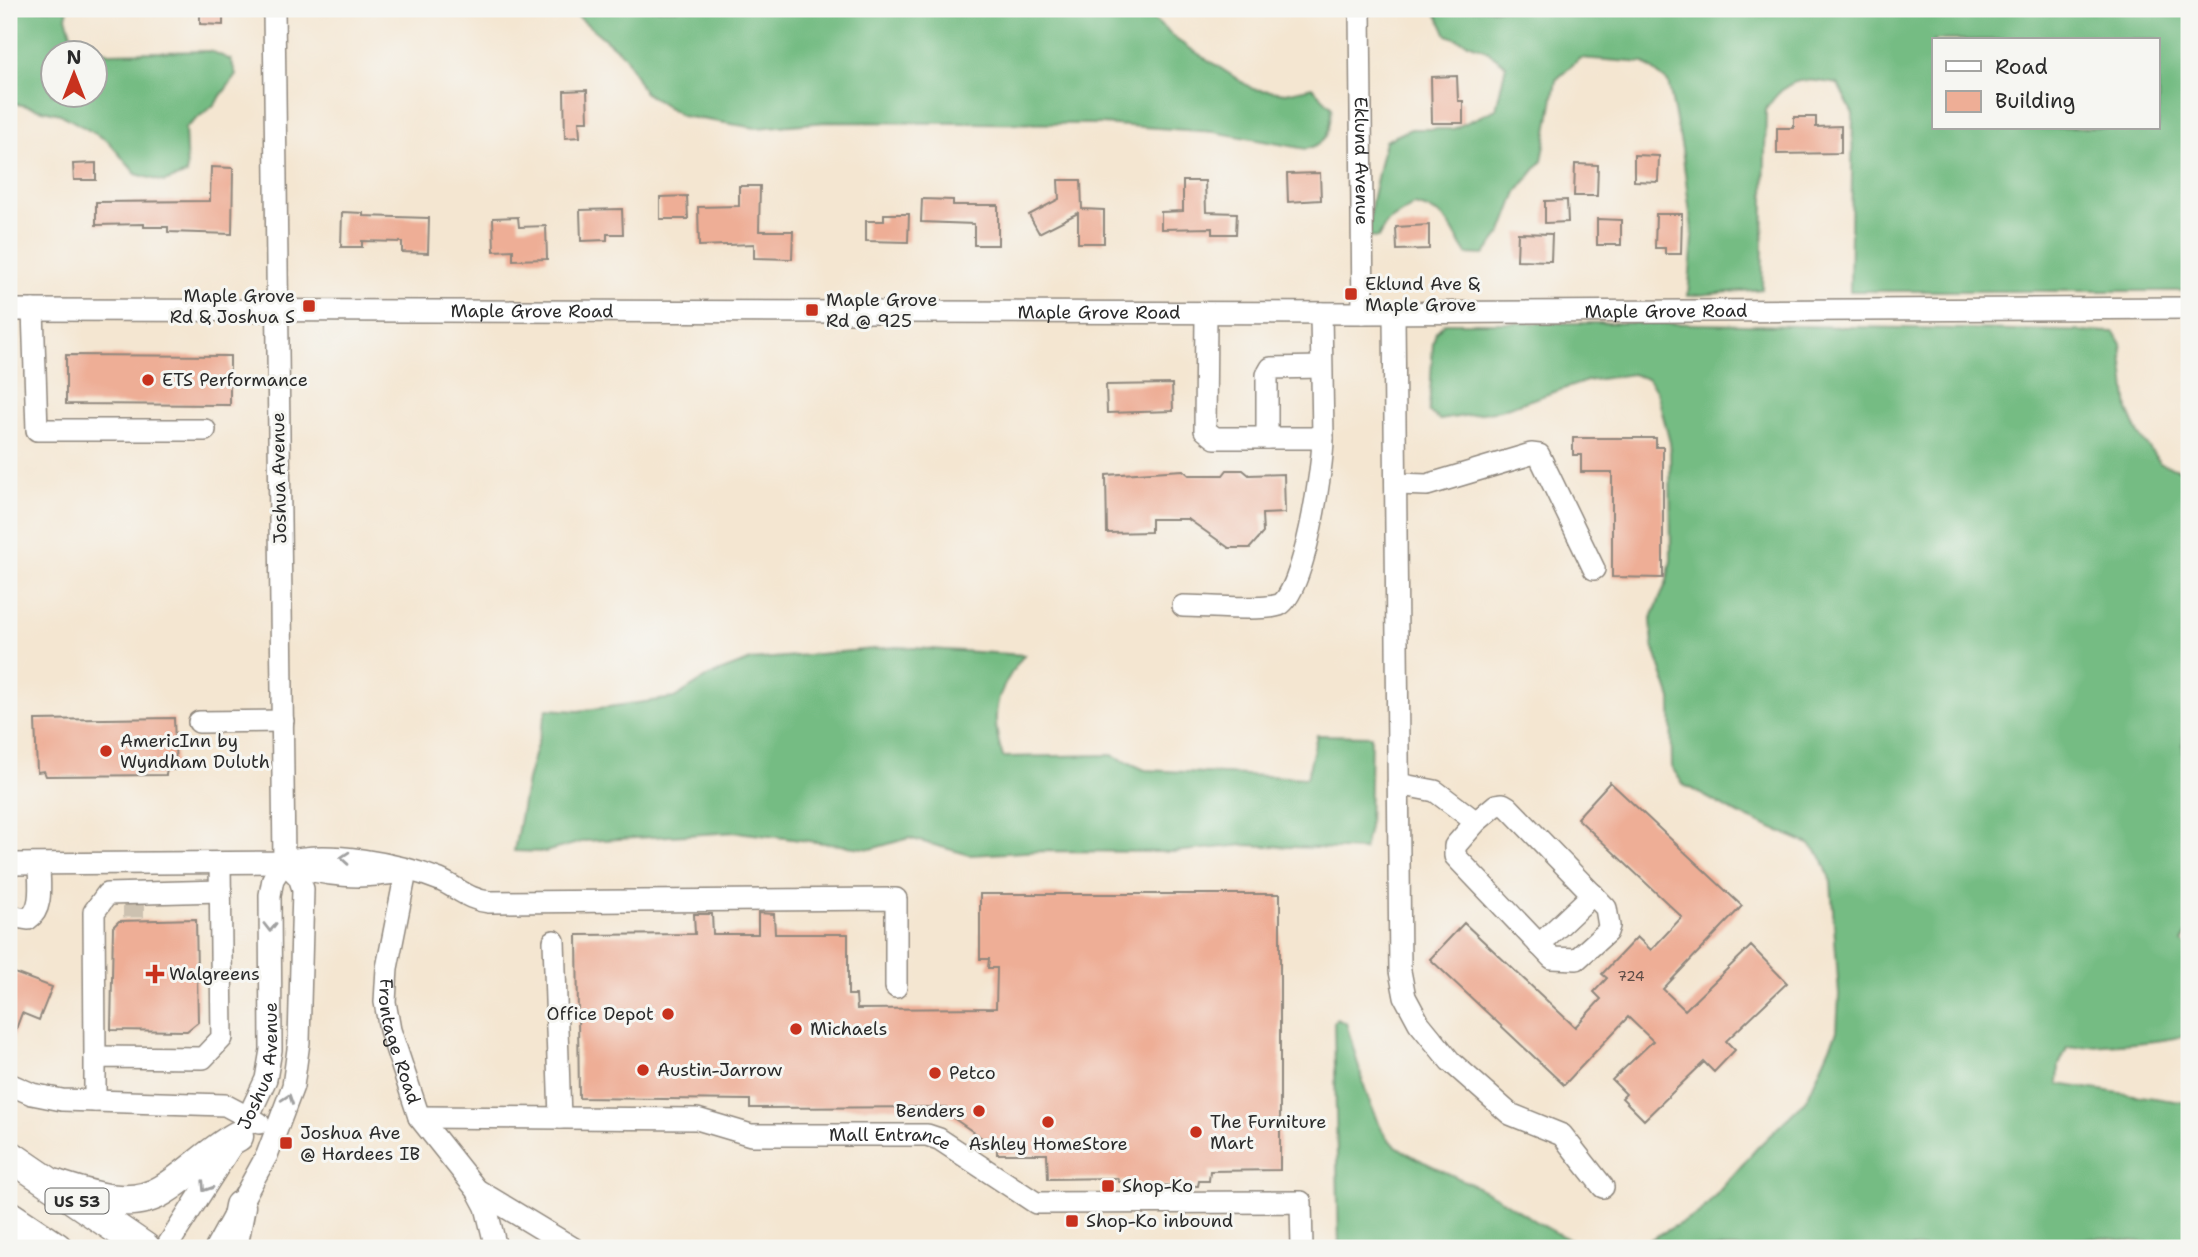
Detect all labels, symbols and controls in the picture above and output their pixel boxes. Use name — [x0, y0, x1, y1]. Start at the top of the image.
north arrow — [38, 38, 108, 108]
legend — [1932, 38, 2160, 130]
text: N — [66, 45, 82, 70]
text: Road — [1995, 53, 2048, 81]
text: Building — [1995, 87, 2075, 115]
street label: Eklund Avenue — [1349, 97, 1374, 225]
place label: Eklund Ave & Maple Grove — [1365, 272, 1480, 317]
place label: Maple Grove Rd & Joshua S — [170, 284, 295, 329]
marker: Eklund Ave & Maple Grove — [1343, 286, 1359, 302]
place label: Maple Grove Rd @ 925 — [826, 288, 938, 333]
marker: Maple Grove Rd & Joshua S — [301, 298, 317, 314]
street label: Maple Grove Road — [450, 299, 614, 323]
street label: Maple Grove Road — [1584, 299, 1748, 324]
street label: Maple Grove Road — [1017, 300, 1181, 325]
marker: Maple Grove Rd @ 925 — [804, 302, 820, 318]
place label: ETS Performance — [162, 368, 308, 392]
marker: ETS Performance — [140, 372, 156, 388]
street label: Joshua Avenue — [266, 412, 292, 544]
place label: AmericInn by Wyndham Duluth — [120, 729, 270, 774]
marker: AmericInn by Wyndham Duluth — [98, 743, 114, 759]
one-way arrow — [340, 851, 351, 866]
one-way arrow — [262, 922, 278, 933]
place label: Walgreens — [169, 962, 260, 986]
marker: Walgreens — [147, 966, 163, 982]
house number: 724 — [1617, 967, 1645, 985]
street label: Frontage Road — [373, 978, 426, 1107]
street label: Joshua Avenue — [232, 1002, 283, 1134]
place label: Office Depot — [547, 1002, 654, 1026]
marker: Office Depot — [660, 1006, 676, 1022]
place label: Michaels — [810, 1017, 887, 1041]
marker: Michaels — [788, 1021, 804, 1037]
place label: Austin-Jarrow — [657, 1058, 783, 1082]
place label: Petco — [949, 1061, 996, 1085]
marker: Austin-Jarrow — [635, 1062, 651, 1078]
marker: Petco — [927, 1065, 943, 1081]
one-way arrow — [280, 1093, 294, 1106]
place label: Benders — [896, 1099, 965, 1123]
marker: Benders — [971, 1103, 987, 1119]
place label: The Furniture Mart — [1210, 1110, 1327, 1155]
marker: Ashley HomeStore — [1040, 1114, 1056, 1130]
place label: Joshua Ave @ Hardees IB — [300, 1121, 420, 1166]
street label: Mall Entrance — [829, 1122, 956, 1156]
marker: The Furniture Mart — [1188, 1124, 1204, 1140]
place label: Ashley HomeStore — [968, 1132, 1128, 1156]
marker: Joshua Ave @ Hardees IB — [278, 1135, 294, 1151]
place label: Shop-Ko — [1122, 1174, 1193, 1198]
marker: Shop-Ko — [1100, 1178, 1116, 1194]
one-way arrow — [201, 1179, 214, 1192]
road number: US 53 — [46, 1189, 108, 1214]
place label: Shop-Ko inbound — [1086, 1209, 1233, 1233]
marker: Shop-Ko inbound — [1064, 1213, 1080, 1229]

